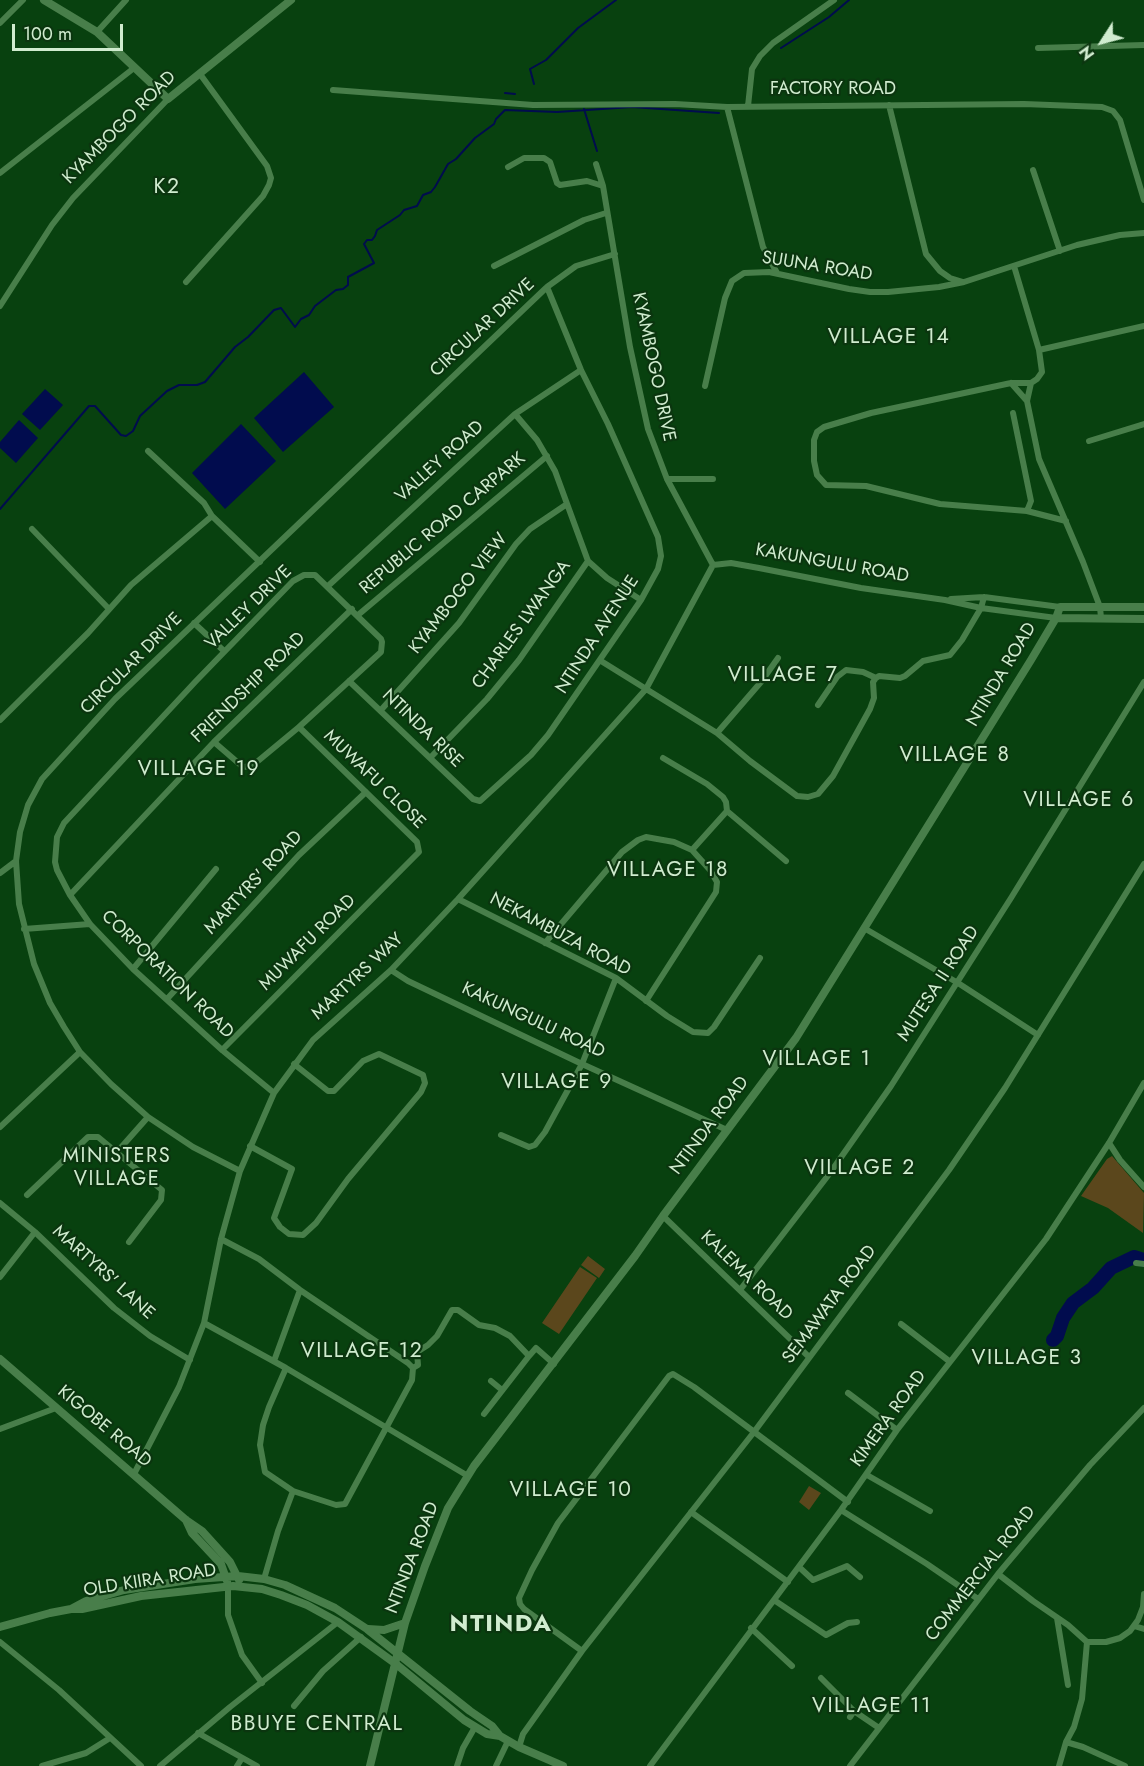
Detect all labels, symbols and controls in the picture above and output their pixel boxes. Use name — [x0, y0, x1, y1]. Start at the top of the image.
scale bar — [15, 12, 126, 50]
north arrow — [1072, 12, 1132, 72]
text: 100 m — [23, 21, 72, 47]
text: N — [1074, 41, 1100, 65]
street label: KYAMBOGO ROAD — [59, 67, 181, 189]
street label: FACTORY ROAD — [770, 79, 896, 101]
district label: K2 — [154, 175, 180, 201]
street label: SUUNA ROAD — [760, 248, 874, 286]
street label: CIRCULAR DRIVE — [426, 274, 540, 382]
street label: KYAMBOGO DRIVE — [627, 291, 679, 443]
district label: VILLAGE 14 — [828, 325, 950, 351]
street label: VALLEY ROAD — [391, 417, 489, 507]
street label: REPUBLIC ROAD CARPARK — [356, 448, 530, 600]
street label: KYAMBOGO VIEW — [405, 529, 513, 659]
street label: KAKUNGULU ROAD — [754, 540, 910, 588]
street label: CHARLES LWANGA — [468, 556, 576, 694]
street label: VALLEY DRIVE — [201, 561, 297, 655]
street label: NTINDA AVENUE — [552, 572, 644, 698]
street label: CIRCULAR DRIVE — [77, 609, 187, 719]
street label: NTINDA ROAD — [962, 619, 1042, 731]
street label: FRIENDSHIP ROAD — [188, 628, 310, 748]
district label: VILLAGE 7 — [728, 663, 838, 689]
street label: NTINDA RISE — [377, 685, 467, 773]
street label: MUWAFU CLOSE — [319, 726, 429, 834]
district label: VILLAGE 8 — [900, 743, 1010, 769]
district label: VILLAGE 19 — [138, 757, 260, 783]
district label: VILLAGE 6 — [1023, 788, 1135, 814]
street label: MARTYRS' ROAD — [200, 827, 308, 939]
district label: VILLAGE 18 — [607, 858, 729, 884]
street label: NEKAMBUZA ROAD — [486, 889, 634, 981]
street label: MUWAFU ROAD — [255, 890, 361, 996]
street label: CORPORATION ROAD — [96, 906, 238, 1044]
street label: MUTESA II ROAD — [894, 922, 984, 1046]
street label: MARTYRS WAY — [308, 929, 408, 1025]
street label: KAKUNGULU ROAD — [458, 978, 608, 1064]
district label: VILLAGE 1 — [763, 1047, 871, 1073]
district label: VILLAGE 9 — [501, 1070, 613, 1096]
street label: NTINDA ROAD — [666, 1073, 754, 1179]
district label: MINISTERS VILLAGE — [63, 1145, 171, 1192]
district label: VILLAGE 2 — [804, 1156, 916, 1182]
street label: MARTYRS' LANE — [47, 1221, 159, 1325]
street label: KALEMA ROAD — [695, 1227, 797, 1325]
street label: SEMAWATA ROAD — [778, 1241, 882, 1369]
district label: VILLAGE 12 — [301, 1339, 423, 1365]
district label: VILLAGE 3 — [972, 1346, 1082, 1372]
street label: KIMERA ROAD — [847, 1366, 931, 1472]
street label: KIGOBE ROAD — [53, 1381, 155, 1473]
district label: VILLAGE 10 — [510, 1478, 632, 1504]
street label: NTINDA ROAD — [382, 1499, 444, 1617]
street label: COMMERCIAL ROAD — [921, 1502, 1041, 1646]
street label: OLD KIIRA ROAD — [82, 1560, 218, 1602]
district label: NTINDA — [450, 1611, 552, 1639]
district label: VILLAGE 11 — [812, 1694, 932, 1720]
district label: BBUYE CENTRAL — [231, 1712, 403, 1738]

